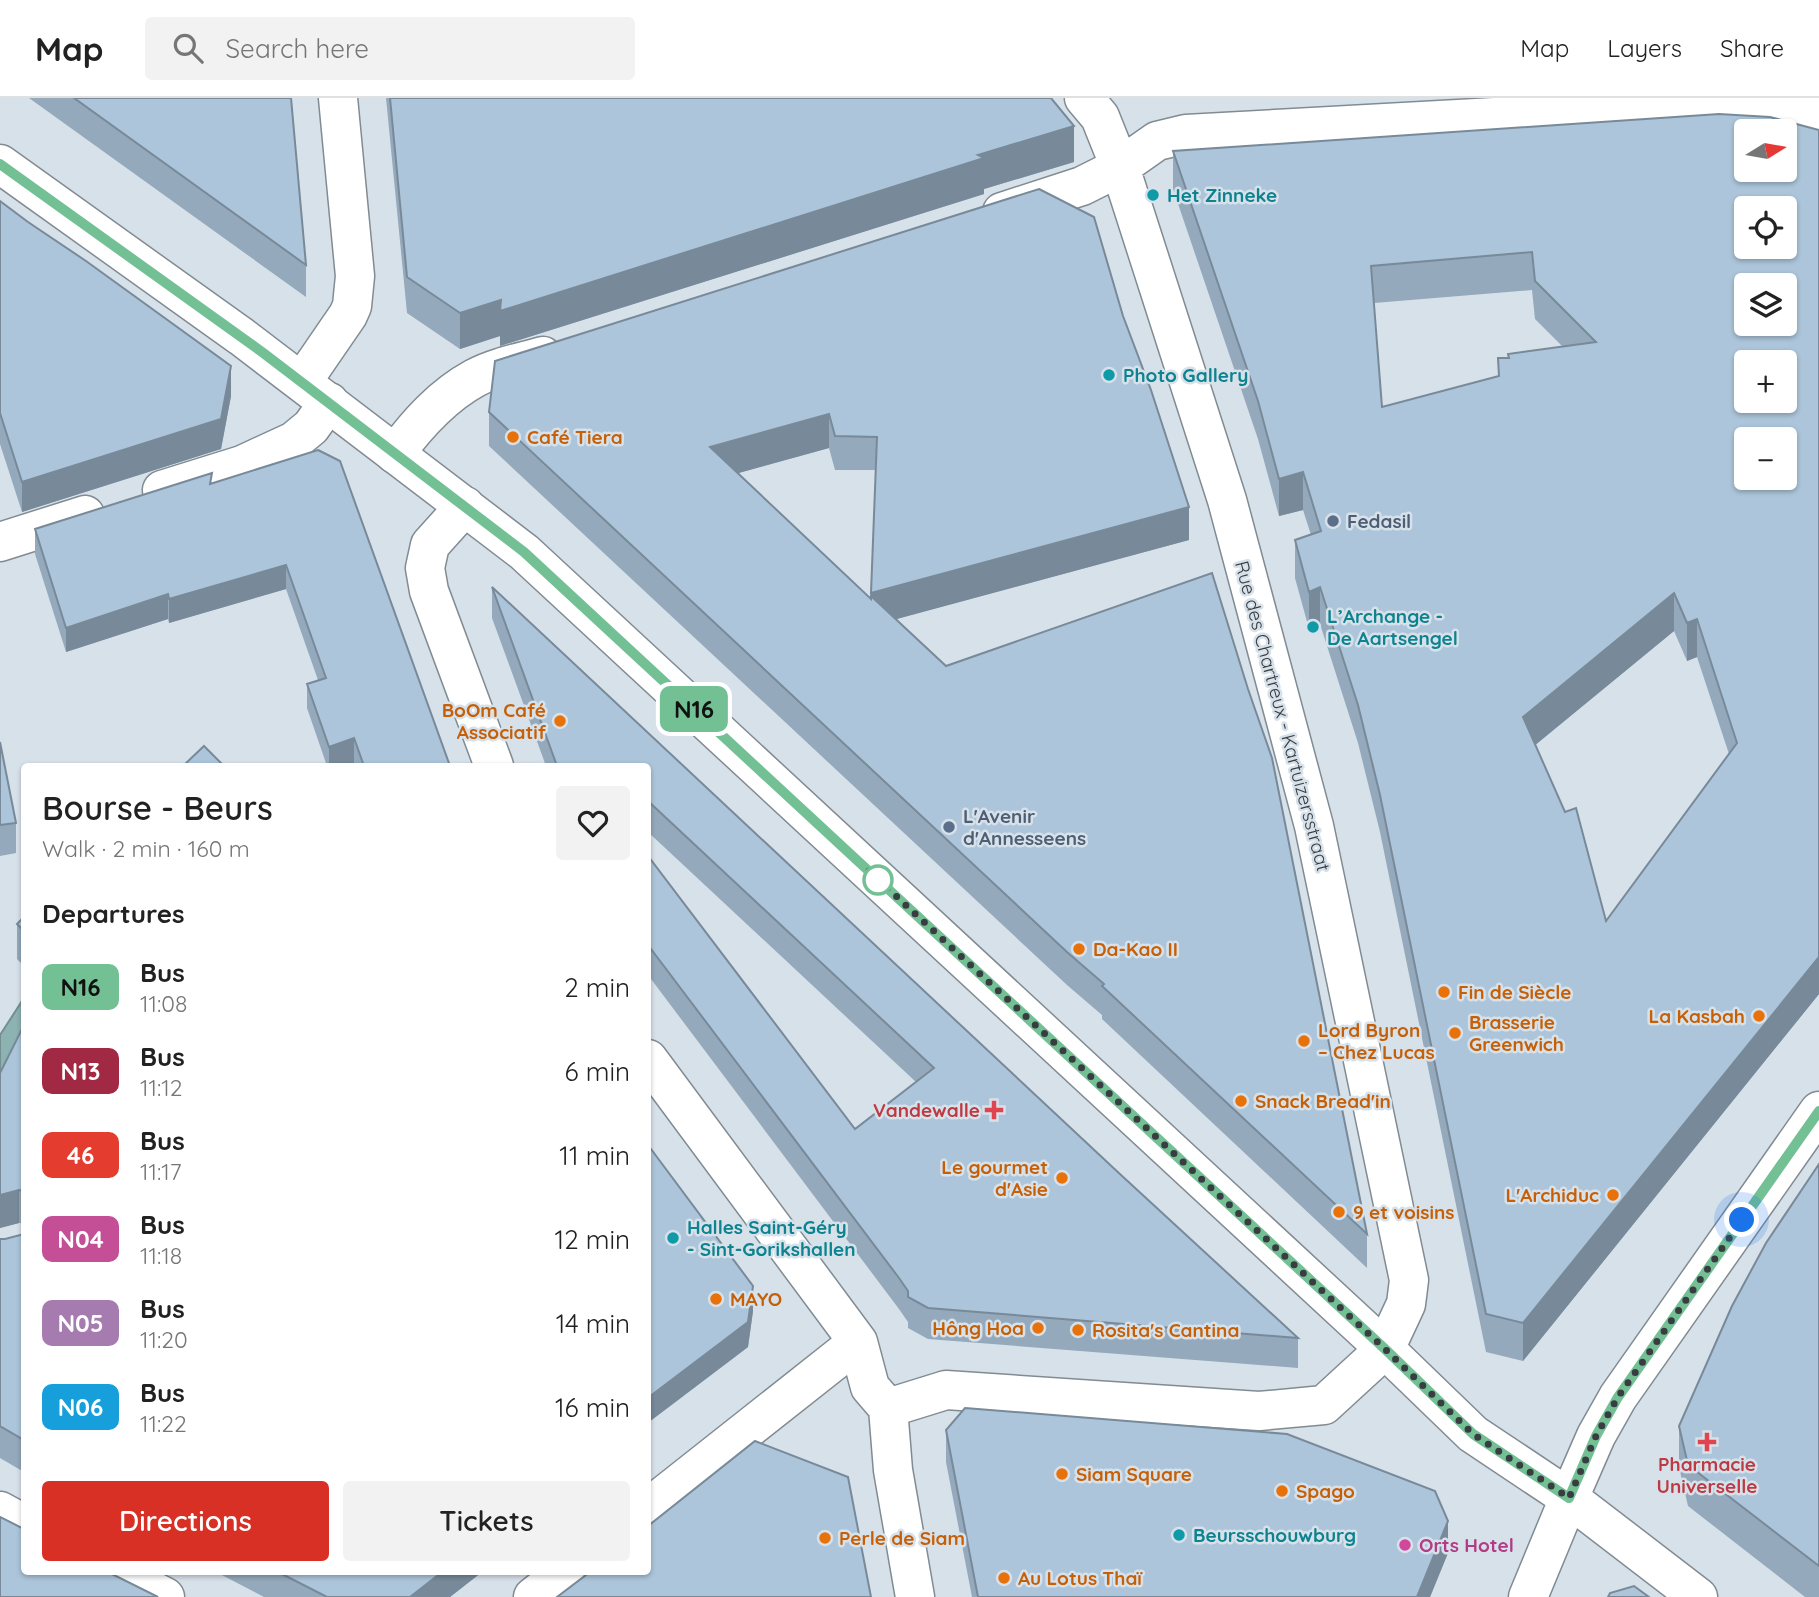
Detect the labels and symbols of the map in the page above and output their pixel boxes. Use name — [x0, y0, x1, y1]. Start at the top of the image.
north arrow — [1734, 119, 1797, 182]
place label: Het Zinneke — [1167, 183, 1277, 207]
marker: Het Zinneke — [1145, 187, 1161, 203]
place label: Photo Gallery — [1123, 363, 1248, 387]
marker: Photo Gallery — [1101, 367, 1117, 383]
place label: Café Tiera — [527, 425, 623, 449]
marker: Café Tiera — [505, 429, 521, 445]
place label: Fedasil — [1347, 509, 1411, 533]
marker: Fedasil — [1325, 513, 1341, 529]
street label: Rue des Chartreux - Kartuizersstraat — [1230, 558, 1336, 874]
place label: L’Archange - De Aartsengel — [1327, 604, 1458, 650]
marker: L’Archange - De Aartsengel — [1305, 619, 1321, 635]
line badge: N16 — [654, 686, 734, 732]
place label: BoOm Café Associatif — [442, 698, 547, 744]
marker: BoOm Café Associatif — [552, 713, 568, 729]
place label: L'Avenir d'Annesseens — [963, 804, 1086, 850]
marker: L'Avenir d'Annesseens — [941, 819, 957, 835]
unlabelled marker — [863, 865, 893, 895]
place label: Da-Kao II — [1093, 937, 1178, 961]
marker: Da-Kao II — [1071, 941, 1087, 957]
place label: Fin de Siècle — [1458, 980, 1571, 1004]
marker: Fin de Siècle — [1436, 984, 1452, 1000]
place label: La Kasbah — [1649, 1004, 1745, 1028]
marker: La Kasbah — [1751, 1008, 1767, 1024]
place label: Brasserie Greenwich — [1469, 1010, 1564, 1056]
place label: Lord Byron – Chez Lucas — [1318, 1018, 1435, 1064]
marker: Brasserie Greenwich — [1447, 1025, 1463, 1041]
marker: Lord Byron – Chez Lucas — [1296, 1033, 1312, 1049]
place label: Snack Bread'in — [1255, 1089, 1391, 1113]
marker: Snack Bread'in — [1233, 1093, 1249, 1109]
place label: Vandewalle — [873, 1098, 980, 1122]
marker: Vandewalle — [986, 1102, 1002, 1118]
place label: Le gourmet d'Asie — [941, 1155, 1048, 1201]
marker: Le gourmet d'Asie — [1054, 1170, 1070, 1186]
place label: L'Archiduc — [1506, 1183, 1599, 1207]
marker: L'Archiduc — [1605, 1187, 1621, 1203]
place label: 9 et voisins — [1353, 1200, 1454, 1224]
your location — [1724, 1202, 1759, 1237]
marker: 9 et voisins — [1331, 1204, 1347, 1220]
place label: Halles Saint-Géry - Sint-Gorikshallen — [687, 1215, 856, 1261]
marker: Halles Saint-Géry - Sint-Gorikshallen — [665, 1230, 681, 1246]
place label: MAYO — [730, 1287, 782, 1311]
marker: MAYO — [708, 1291, 724, 1307]
place label: Hông Hoa — [932, 1316, 1024, 1340]
place label: Rosita's Cantina — [1092, 1318, 1239, 1342]
marker: Hông Hoa — [1030, 1320, 1046, 1336]
marker: Rosita's Cantina — [1070, 1322, 1086, 1338]
marker: Pharmacie Universelle — [1699, 1434, 1715, 1450]
place label: Pharmacie Universelle — [1657, 1452, 1757, 1498]
place label: Siam Square — [1076, 1462, 1192, 1486]
marker: Siam Square — [1054, 1466, 1070, 1482]
place label: Spago — [1296, 1479, 1355, 1503]
marker: Spago — [1274, 1483, 1290, 1499]
place label: Beursschouwburg — [1193, 1523, 1356, 1547]
place label: Perle de Siam — [839, 1526, 965, 1550]
marker: Beursschouwburg — [1171, 1527, 1187, 1543]
marker: Perle de Siam — [817, 1530, 833, 1546]
place label: Orts Hotel — [1419, 1533, 1514, 1557]
marker: Orts Hotel — [1397, 1537, 1413, 1553]
place label: Au Lotus Thaï — [1018, 1566, 1143, 1590]
marker: Au Lotus Thaï — [996, 1570, 1012, 1586]

